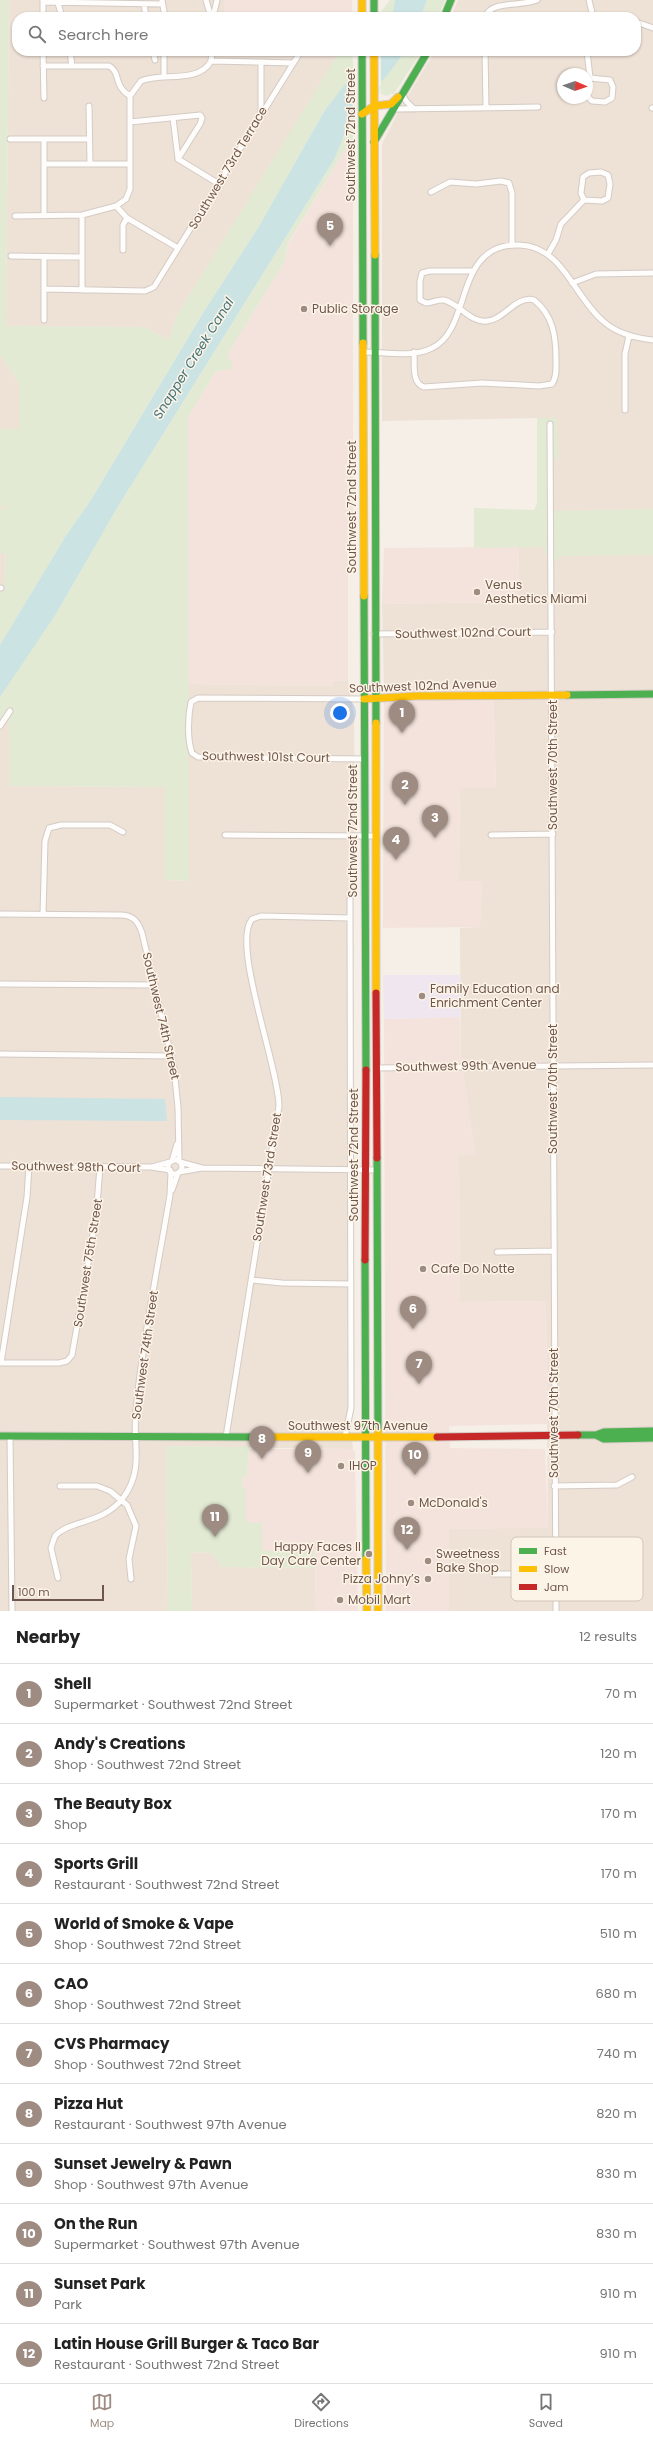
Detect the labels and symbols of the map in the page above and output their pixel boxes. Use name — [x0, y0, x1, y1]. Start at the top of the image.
street label: Southwest 72nd Street — [342, 68, 359, 202]
north arrow — [557, 68, 593, 104]
street label: Southwest 73rd Terrace — [184, 103, 271, 232]
pin: 5 — [317, 213, 343, 246]
water label: Snapper Creek Canal — [148, 293, 239, 423]
place label: Public Storage — [312, 300, 398, 317]
marker: Public Storage — [299, 304, 309, 314]
street label: Southwest 72nd Street — [343, 440, 360, 574]
place label: Venus Aesthetics Miami — [485, 576, 587, 607]
marker: Venus Aesthetics Miami — [472, 587, 482, 597]
street label: Southwest 102nd Court — [395, 623, 531, 642]
street label: Southwest 102nd Avenue — [349, 674, 497, 697]
pin: 1 — [389, 700, 415, 733]
street label: Southwest 70th Street — [544, 700, 561, 830]
your location — [330, 703, 350, 723]
street label: Southwest 101st Court — [202, 747, 330, 766]
street label: Southwest 72nd Street — [344, 764, 361, 898]
pin: 2 — [392, 772, 418, 805]
pin: 3 — [422, 805, 448, 838]
pin: 4 — [383, 827, 409, 860]
street label: Southwest 74th Street — [139, 951, 184, 1081]
place label: Family Education and Enrichment Center — [430, 980, 560, 1011]
marker: Family Education and Enrichment Center — [417, 991, 427, 1001]
street label: Southwest 70th Street — [544, 1024, 561, 1154]
street label: Southwest 99th Avenue — [395, 1056, 537, 1075]
street label: Southwest 72nd Street — [345, 1088, 362, 1222]
street label: Southwest 73rd Street — [248, 1111, 285, 1243]
street label: Southwest 98th Court — [11, 1157, 141, 1176]
street label: Southwest 75th Street — [69, 1197, 106, 1328]
place label: Cafe Do Notte — [431, 1260, 515, 1277]
marker: Cafe Do Notte — [418, 1264, 428, 1274]
street label: Southwest 74th Street — [127, 1289, 162, 1421]
pin: 6 — [400, 1296, 426, 1329]
street label: Southwest 70th Street — [545, 1348, 562, 1478]
pin: 7 — [406, 1351, 432, 1384]
street label: Southwest 97th Avenue — [288, 1417, 428, 1434]
pin: 8 — [249, 1426, 275, 1459]
pin: 9 — [295, 1440, 321, 1473]
pin: 10 — [402, 1442, 428, 1475]
place label: IHOP — [349, 1457, 377, 1474]
marker: IHOP — [336, 1461, 346, 1471]
place label: McDonald's — [419, 1494, 488, 1511]
marker: McDonald's — [406, 1498, 416, 1508]
pin: 11 — [202, 1504, 228, 1537]
pin: 12 — [394, 1517, 420, 1550]
legend — [511, 1537, 643, 1601]
place label: Happy Faces II Day Care Center — [261, 1538, 362, 1569]
text: Fast — [544, 1543, 567, 1559]
place label: Sweetness Bake Shop — [436, 1545, 500, 1576]
marker: Happy Faces II Day Care Center — [364, 1549, 374, 1559]
marker: Sweetness Bake Shop — [423, 1556, 433, 1566]
text: Slow — [544, 1561, 569, 1577]
place label: Pizza Johny’s — [343, 1570, 420, 1587]
marker: Pizza Johny’s — [423, 1574, 433, 1584]
text: Jam — [544, 1579, 569, 1595]
scale bar — [12, 1583, 104, 1602]
place label: Mobil Mart — [348, 1591, 411, 1608]
marker: Mobil Mart — [335, 1595, 345, 1605]

